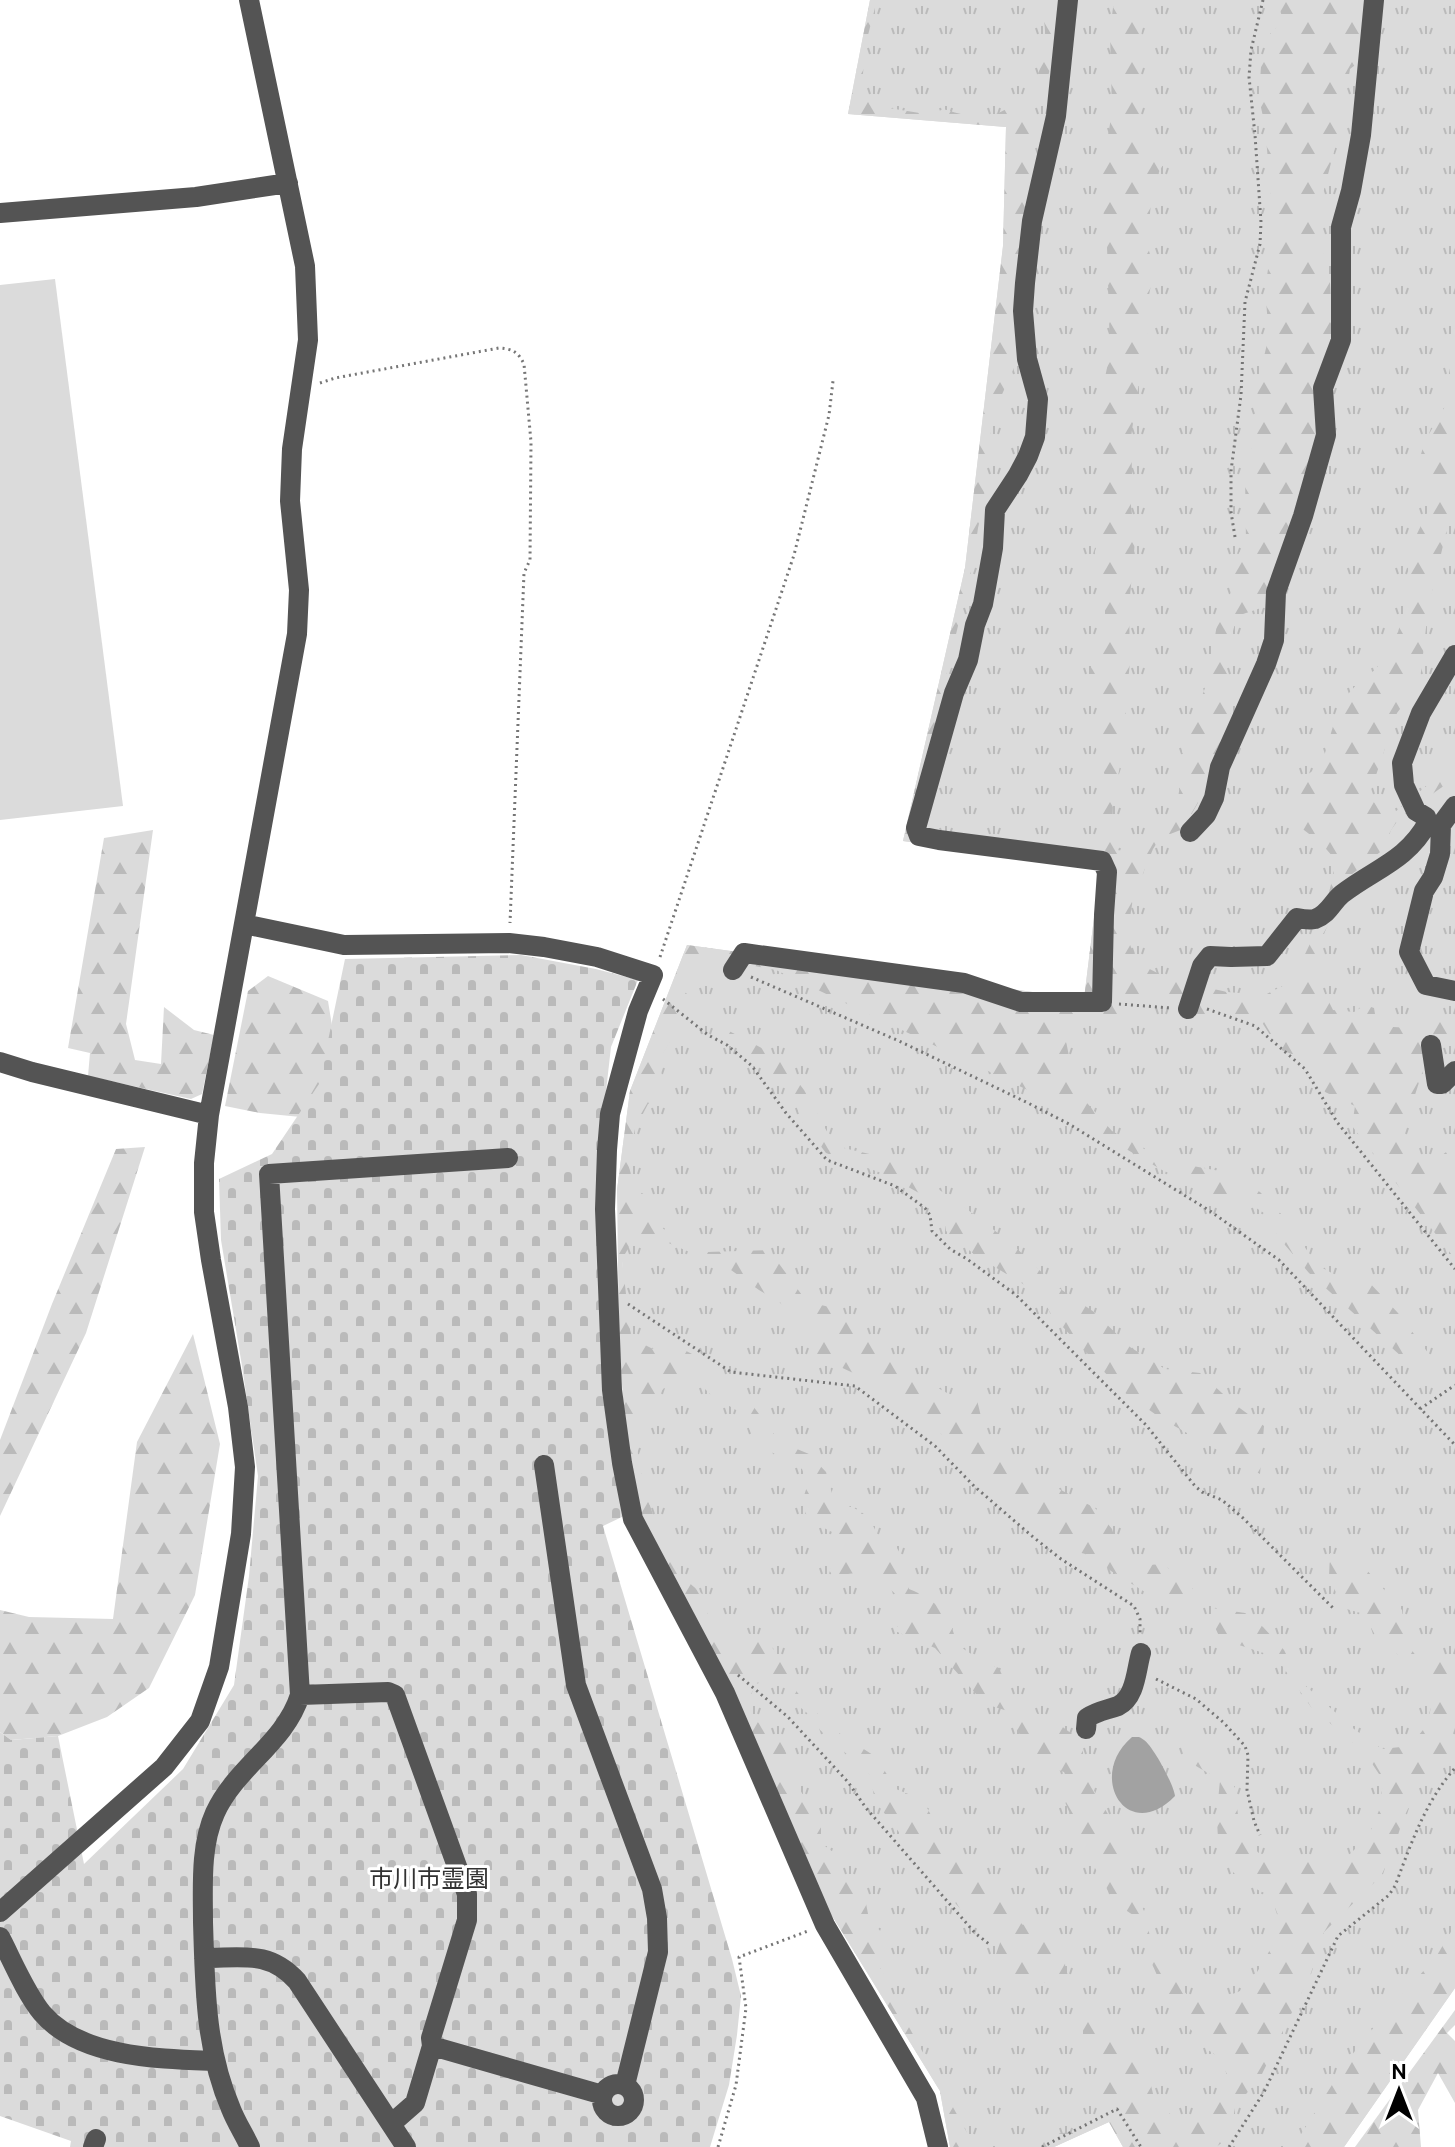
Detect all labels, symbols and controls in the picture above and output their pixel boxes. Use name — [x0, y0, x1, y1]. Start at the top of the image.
park label: 市川市霊園 — [369, 1864, 489, 1893]
north arrow — [1359, 2051, 1439, 2131]
text: N — [1391, 2058, 1407, 2085]

